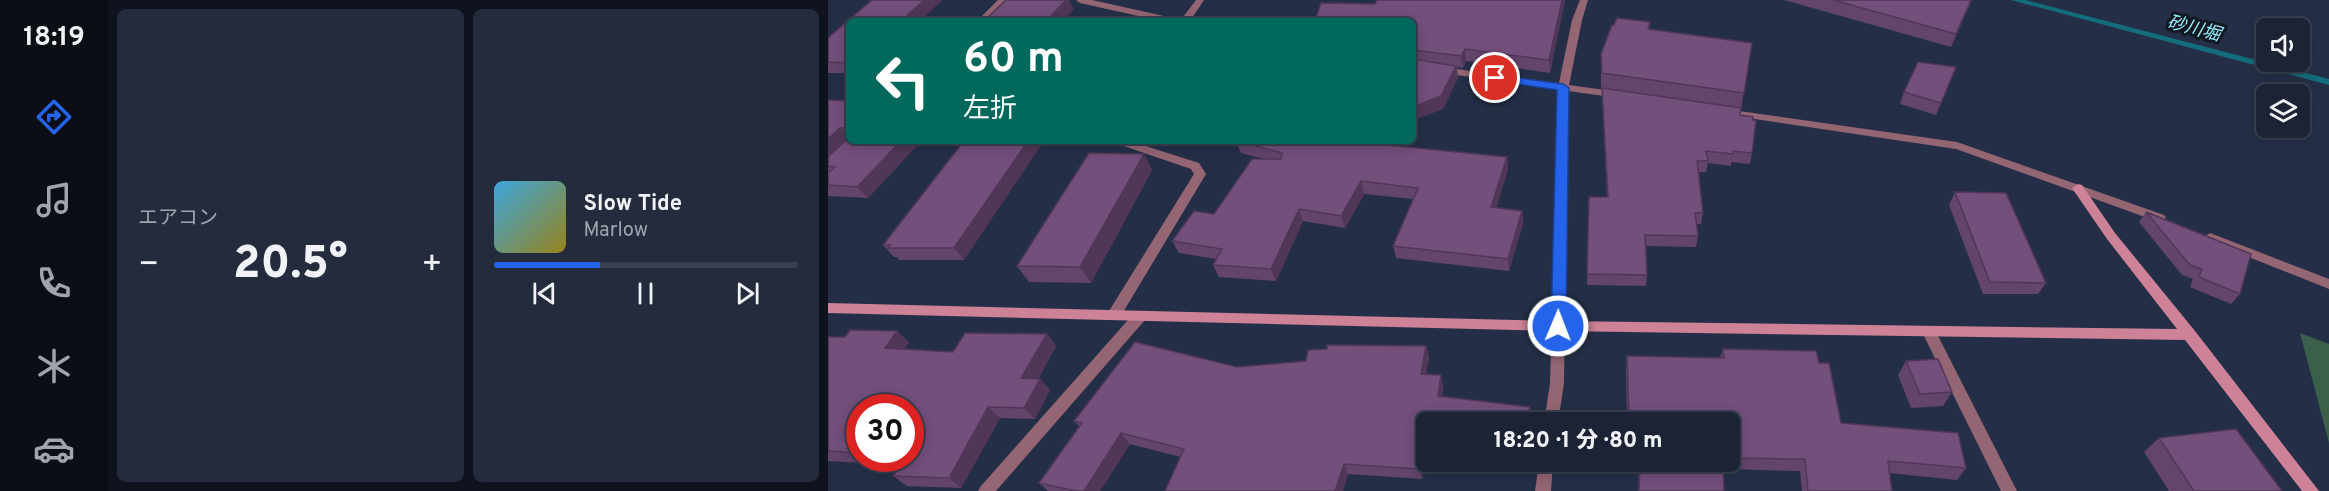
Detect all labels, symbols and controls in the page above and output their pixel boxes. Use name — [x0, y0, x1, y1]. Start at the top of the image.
water label: 砂川堀 — [2165, 11, 2226, 48]
map controls — [2256, 18, 2310, 138]
button: sound — [2256, 18, 2310, 72]
text: 18:19 — [23, 21, 85, 55]
text: 60 m — [963, 34, 1064, 87]
icon: left — [864, 42, 942, 120]
pin — [1469, 52, 1520, 103]
icon: arrive — [1478, 61, 1511, 94]
button: layers — [2256, 84, 2310, 138]
text: 左折 — [963, 93, 1017, 127]
icon: directions — [33, 96, 75, 138]
icon: music — [33, 179, 75, 221]
text: Slow Tide — [584, 191, 682, 218]
text: エアコン — [138, 206, 218, 232]
text: Marlow — [584, 218, 648, 244]
text: 20.5° — [233, 237, 348, 294]
text: − — [138, 245, 159, 287]
text: + — [421, 245, 443, 287]
icon: phone — [33, 262, 75, 304]
icon: previous — [528, 277, 561, 310]
icon: pause — [629, 277, 662, 310]
icon: next — [731, 277, 764, 310]
position arrow — [1526, 294, 1590, 358]
icon: climate — [33, 345, 75, 387]
speed limit sign: 30 — [846, 394, 924, 472]
icon: car — [33, 428, 75, 470]
text: 18:20 · 1 分 · 80 m — [1494, 428, 1662, 455]

